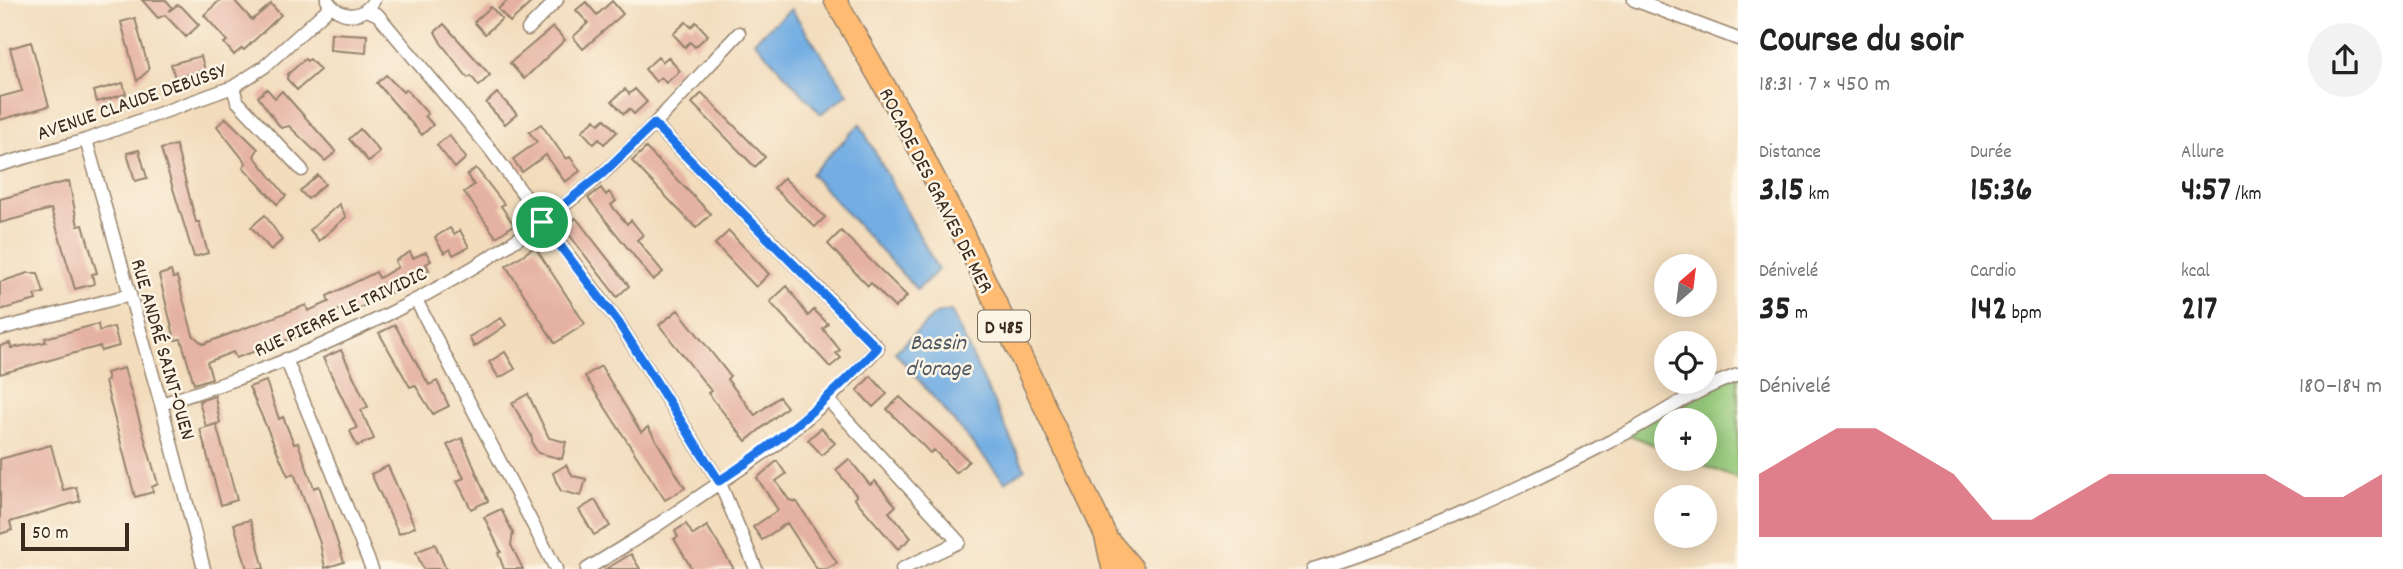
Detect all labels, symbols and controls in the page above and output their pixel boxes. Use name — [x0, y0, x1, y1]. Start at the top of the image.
text: Course du soir — [1759, 15, 1963, 70]
button: share — [2308, 23, 2382, 97]
street label: AVENUE CLAUDE DEBUSSY — [33, 57, 232, 150]
text: 18:31 · 7 × 450 m — [1759, 69, 1890, 102]
street label: ROCADE DES GRAVES DE MER — [869, 83, 999, 299]
text: Distance — [1759, 140, 1821, 167]
text: Durée — [1970, 140, 2012, 167]
text: Allure — [2181, 140, 2224, 167]
text: 3.15 — [1759, 167, 1804, 217]
text: 15:36 — [1970, 167, 2032, 217]
text: 4:57 — [2181, 167, 2231, 217]
text: km — [1804, 182, 1829, 209]
text: /km — [2231, 182, 2262, 209]
pin — [512, 192, 572, 252]
icon: arrive — [523, 203, 561, 241]
north arrow — [1654, 254, 1717, 317]
map controls — [1654, 254, 1717, 548]
street label: RUE ANDRÉ SAINT-OUEN — [121, 256, 201, 444]
text: Dénivelé — [1759, 259, 1818, 286]
text: Cardio — [1970, 259, 2016, 286]
text: kcal — [2181, 259, 2210, 286]
street label: RUE PIERRE LE TRIVIDIC — [250, 261, 433, 367]
text: 35 — [1759, 286, 1791, 336]
text: 142 — [1970, 286, 2008, 336]
text: 217 — [2181, 286, 2217, 336]
text: m — [1791, 301, 1808, 328]
text: bpm — [2008, 301, 2042, 328]
road number: D 485 — [978, 310, 1030, 342]
water label: Bassin d'orage — [905, 328, 972, 387]
button: locate — [1654, 331, 1717, 394]
text: Dénivelé — [1759, 371, 1831, 404]
text: 180–184 m — [2299, 371, 2382, 404]
button: + — [1654, 408, 1717, 471]
button: − — [1654, 485, 1717, 548]
scale bar — [21, 520, 130, 552]
text: 50 m — [32, 521, 69, 548]

